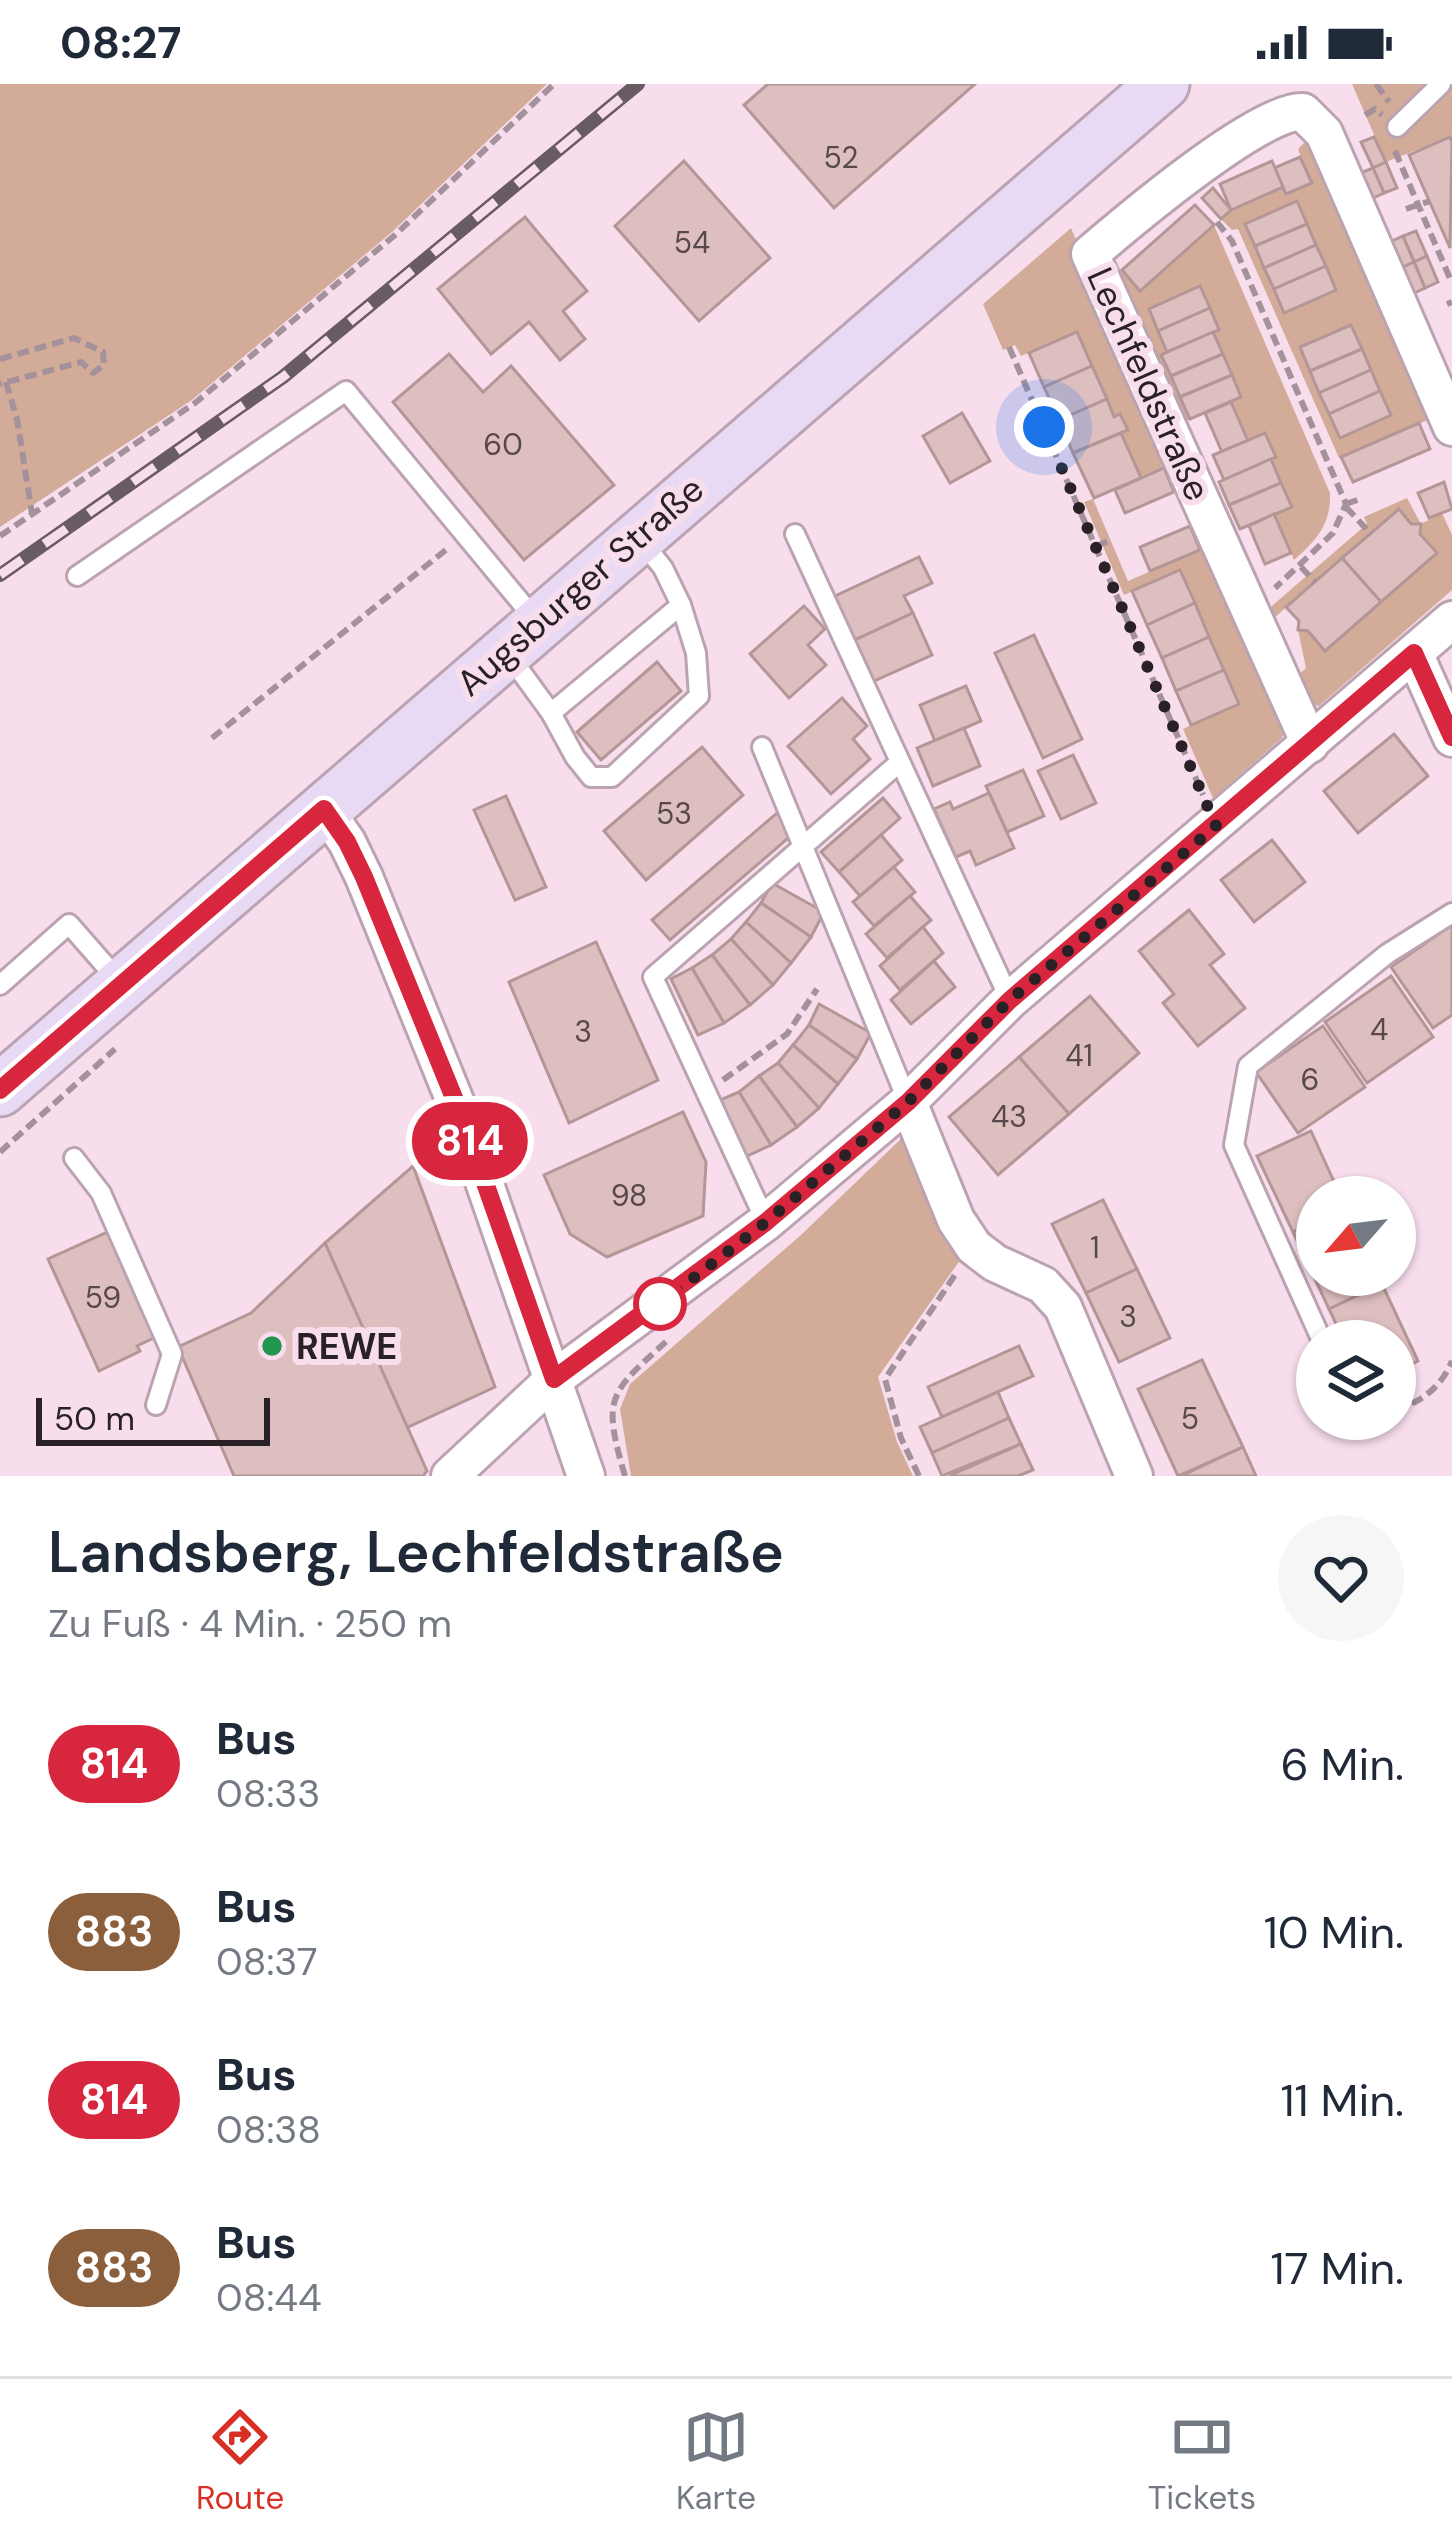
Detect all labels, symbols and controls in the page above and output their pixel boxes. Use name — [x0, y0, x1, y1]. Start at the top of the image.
text: 08:27 — [60, 13, 181, 72]
house number: 52 — [823, 138, 859, 177]
house number: 54 — [674, 223, 710, 262]
street label: Lechfeldstraße — [1077, 260, 1221, 508]
your location — [1014, 397, 1074, 457]
house number: 60 — [483, 425, 523, 464]
street label: Augsburger Straße — [447, 466, 713, 706]
house number: 53 — [656, 794, 692, 833]
house number: 4 — [1370, 1010, 1388, 1049]
house number: 3 — [574, 1012, 592, 1051]
house number: 41 — [1065, 1036, 1093, 1075]
house number: 6 — [1301, 1060, 1319, 1099]
house number: 43 — [991, 1097, 1027, 1136]
line badge: 814 — [401, 1102, 539, 1180]
text: 814 — [436, 1113, 504, 1168]
house number: 98 — [611, 1176, 647, 1215]
north arrow — [1296, 1176, 1416, 1296]
map controls — [1296, 1176, 1416, 1440]
house number: 1 — [1090, 1228, 1100, 1267]
house number: 59 — [85, 1278, 121, 1317]
unlabelled marker — [635, 1279, 685, 1329]
house number: 3 — [1119, 1297, 1137, 1336]
button: layers — [1296, 1320, 1416, 1440]
place label: REWE — [296, 1323, 397, 1370]
marker: REWE — [259, 1333, 285, 1359]
scale bar — [36, 1392, 270, 1445]
text: 50 m — [54, 1397, 135, 1440]
house number: 5 — [1181, 1399, 1199, 1438]
text: Landsberg, Lechfeldstraße — [48, 1515, 784, 1590]
button: heart — [1278, 1515, 1404, 1641]
text: Zu Fuß · 4 Min. · 250 m — [48, 1598, 452, 1649]
text: Bus — [216, 1709, 296, 1768]
text: 6 Min. — [1280, 1735, 1404, 1794]
text: 814 — [80, 1736, 148, 1791]
text: 08:33 — [216, 1768, 320, 1819]
text: Bus — [216, 1877, 296, 1936]
text: 10 Min. — [1264, 1903, 1404, 1962]
text: 883 — [75, 1904, 153, 1959]
text: 08:37 — [216, 1936, 317, 1987]
text: Bus — [216, 2045, 296, 2104]
text: 11 Min. — [1281, 2071, 1404, 2130]
text: 814 — [80, 2072, 148, 2127]
text: 08:38 — [216, 2104, 321, 2155]
text: Bus — [216, 2213, 296, 2272]
text: 17 Min. — [1271, 2239, 1404, 2298]
text: 883 — [75, 2240, 153, 2295]
text: 08:44 — [216, 2272, 322, 2323]
tab: Route — [196, 2404, 284, 2519]
tab: Karte — [676, 2404, 756, 2519]
tab: Tickets — [1148, 2404, 1256, 2519]

